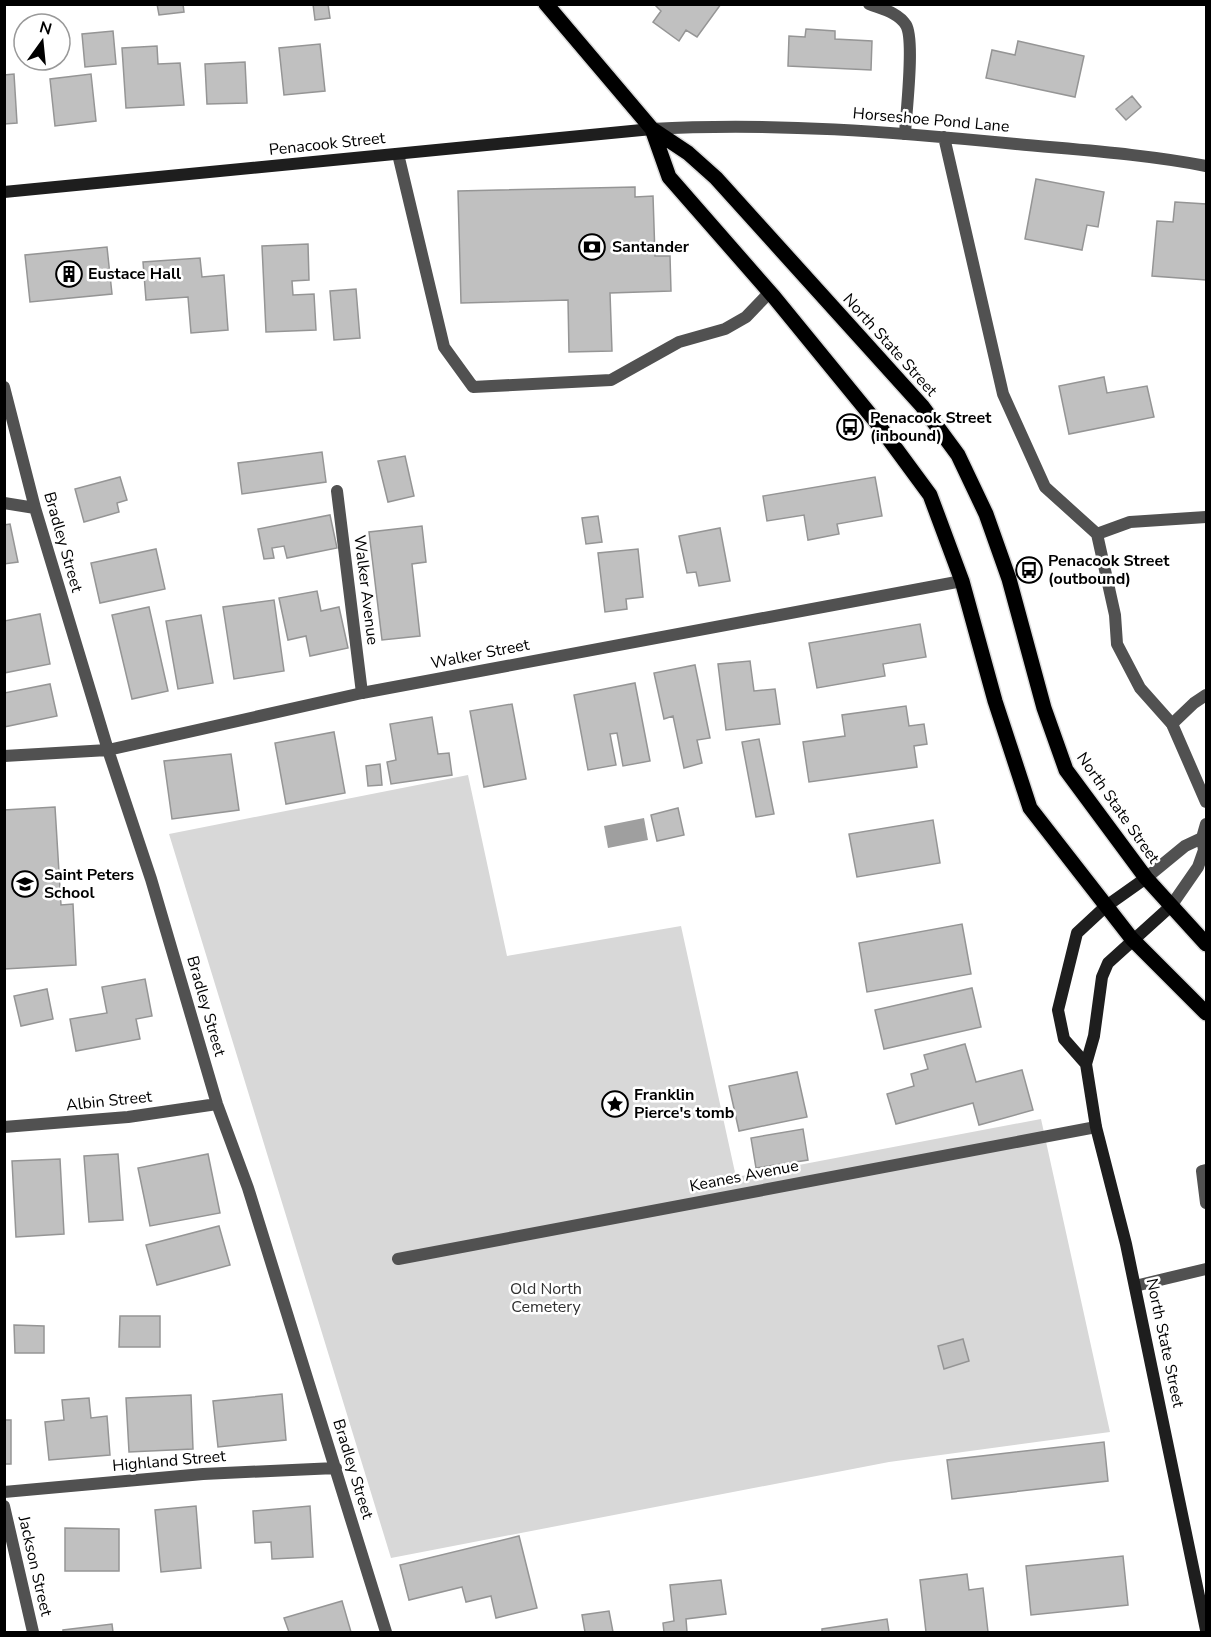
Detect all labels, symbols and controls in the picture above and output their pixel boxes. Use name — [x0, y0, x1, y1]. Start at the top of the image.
north arrow — [12, 12, 72, 72]
text: N — [37, 16, 54, 41]
street label: Horseshoe Pond Lane — [852, 102, 1010, 138]
street label: Penacook Street — [268, 127, 387, 161]
bank icon: Santander — [577, 232, 607, 262]
place label: Santander — [612, 236, 690, 258]
building icon: Eustace Hall — [54, 259, 84, 289]
place label: Eustace Hall — [88, 263, 181, 285]
street label: North State Street — [838, 289, 942, 401]
place label: Penacook Street (inbound) — [870, 407, 992, 447]
bus stop icon: Penacook Street (inbound) — [835, 412, 865, 442]
street label: Bradley Street — [38, 489, 88, 595]
street label: Walker Avenue — [348, 534, 384, 646]
place label: Penacook Street (outbound) — [1048, 550, 1170, 590]
bus stop icon: Penacook Street (outbound) — [1014, 555, 1044, 585]
street label: Walker Street — [429, 634, 531, 674]
street label: North State Street — [1071, 748, 1165, 868]
place label: Saint Peters School — [44, 864, 134, 904]
school or university icon: Saint Peters School — [10, 869, 40, 899]
street label: Bradley Street — [181, 953, 231, 1059]
place label: Franklin Pierce's tomb — [634, 1084, 734, 1124]
street label: Albin Street — [65, 1086, 153, 1116]
place icon: Franklin Pierce's tomb — [600, 1089, 630, 1119]
street label: Keanes Avenue — [688, 1155, 800, 1197]
street label: North State Street — [1141, 1276, 1189, 1410]
park label: Old North Cemetery — [510, 1278, 582, 1318]
street label: Bradley Street — [327, 1416, 379, 1522]
street label: Highland Street — [111, 1445, 227, 1477]
street label: Jackson Street — [13, 1513, 57, 1619]

